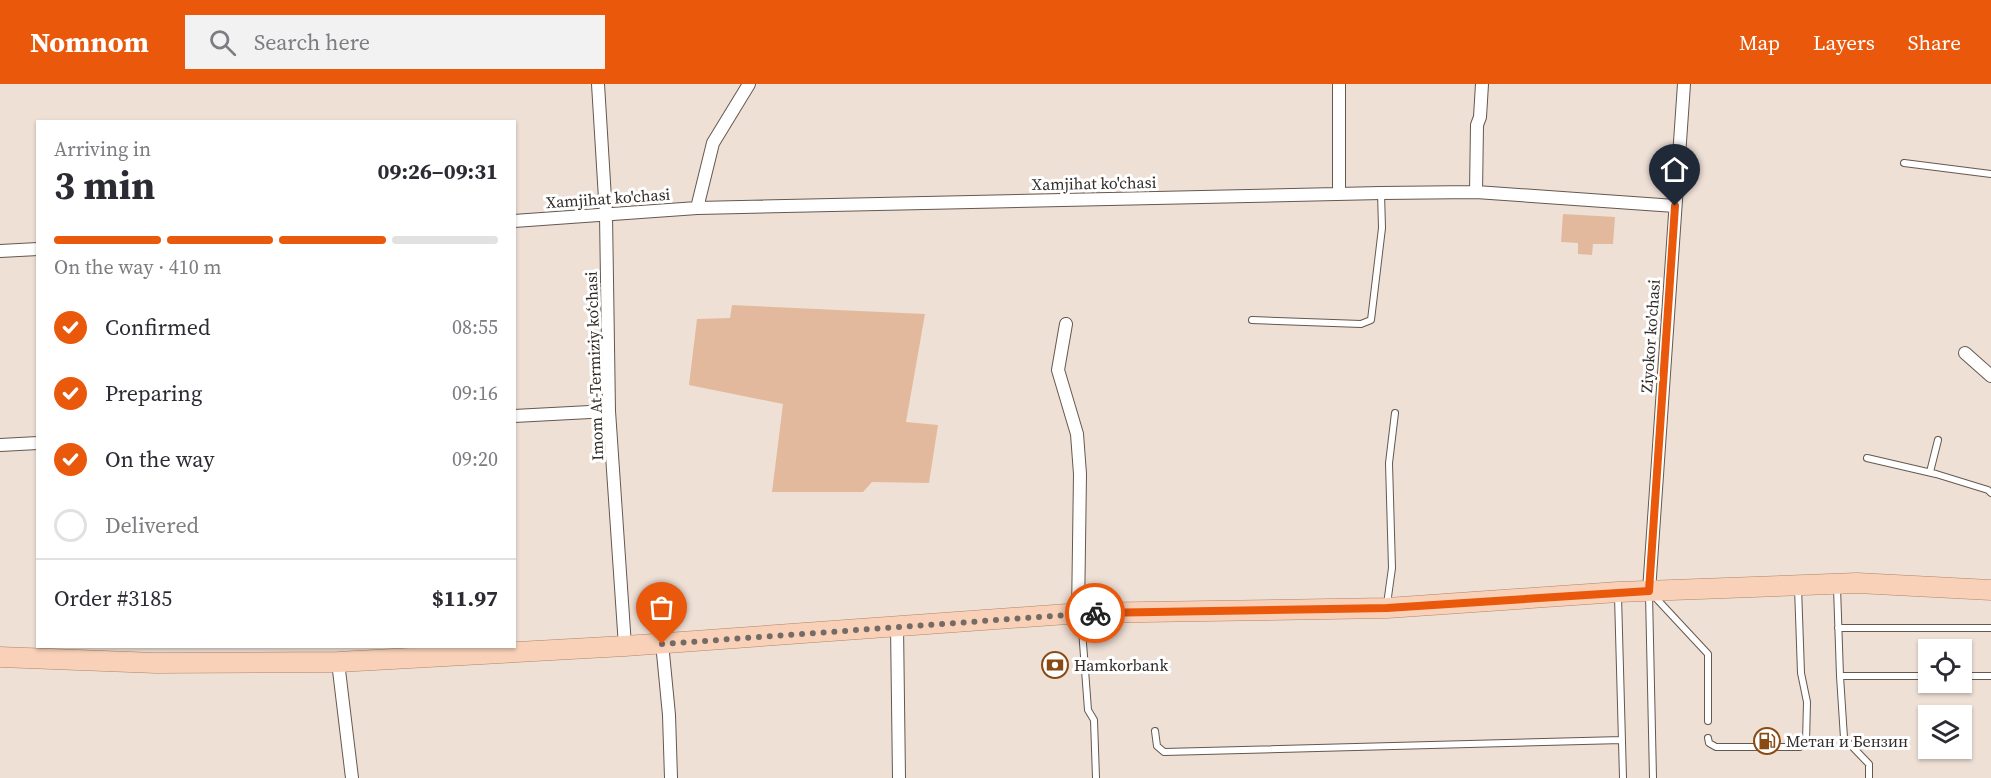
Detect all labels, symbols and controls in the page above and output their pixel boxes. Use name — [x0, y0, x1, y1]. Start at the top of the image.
search box — [185, 15, 605, 69]
text: Nomnom — [30, 23, 149, 61]
icon: search — [206, 26, 239, 59]
text: Search here — [254, 27, 370, 57]
text: Map — [1739, 28, 1780, 57]
text: Layers — [1813, 28, 1875, 57]
text: Share — [1908, 28, 1961, 57]
text: Arriving in — [54, 135, 151, 163]
pin — [1649, 144, 1700, 206]
icon: home — [1658, 153, 1691, 186]
text: 09:26–09:31 — [378, 156, 498, 186]
text: 3 min — [54, 159, 155, 212]
street label: Xamjihat ko'chasi — [1031, 171, 1157, 195]
street label: Xamjihat ko'chasi — [545, 183, 671, 213]
text: On the way · 410 m — [54, 253, 221, 281]
street label: Imom At-Termiziy koʻchasi — [580, 271, 608, 461]
street label: Ziyokor ko'chasi — [1635, 278, 1665, 393]
icon: check — [54, 311, 87, 344]
text: Confirmed — [105, 312, 210, 342]
text: 08:55 — [452, 313, 498, 341]
icon: check — [54, 377, 87, 410]
text: Preparing — [105, 378, 202, 408]
text: 09:16 — [452, 379, 498, 407]
icon: check — [54, 443, 87, 476]
text: On the way — [105, 444, 214, 474]
text: 09:20 — [452, 445, 498, 473]
text: Delivered — [105, 510, 199, 540]
pin — [636, 582, 687, 644]
text: Order #3185 — [54, 583, 172, 613]
text: $11.97 — [432, 583, 498, 613]
courier — [1065, 583, 1125, 643]
icon: bag — [645, 591, 678, 624]
icon: bike — [1079, 597, 1112, 630]
map controls — [1918, 639, 1972, 759]
button: locate — [1918, 639, 1972, 693]
bank icon: Hamkorbank — [1040, 650, 1070, 680]
place label: Hamkorbank — [1074, 654, 1169, 676]
button: layers — [1918, 705, 1972, 759]
fuel station icon: Метан и Бензин — [1752, 726, 1782, 756]
place label: Метан и Бензин — [1786, 730, 1908, 752]

